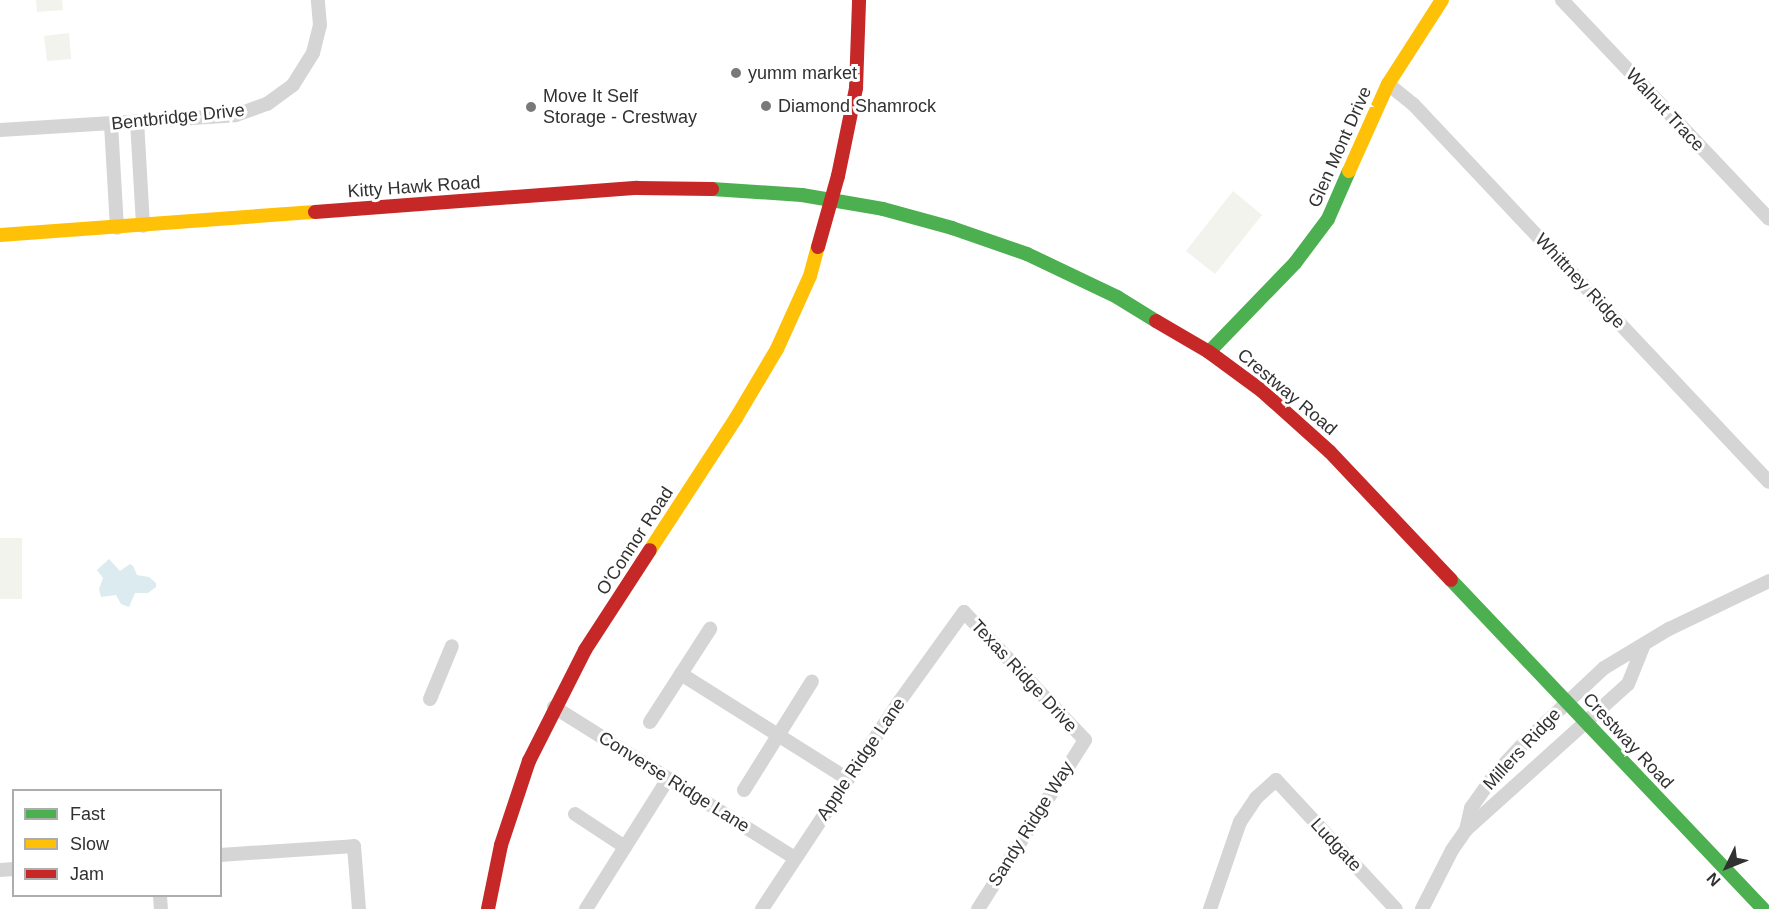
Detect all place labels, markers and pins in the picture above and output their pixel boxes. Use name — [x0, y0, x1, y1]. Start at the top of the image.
place label: yumm market — [748, 62, 857, 84]
marker: yumm market — [729, 66, 743, 80]
place label: Move It Self Storage - Crestway — [543, 86, 697, 128]
place label: Diamond Shamrock — [778, 95, 936, 117]
marker: Diamond Shamrock — [759, 99, 773, 113]
marker: Move It Self Storage - Crestway — [524, 100, 538, 114]

